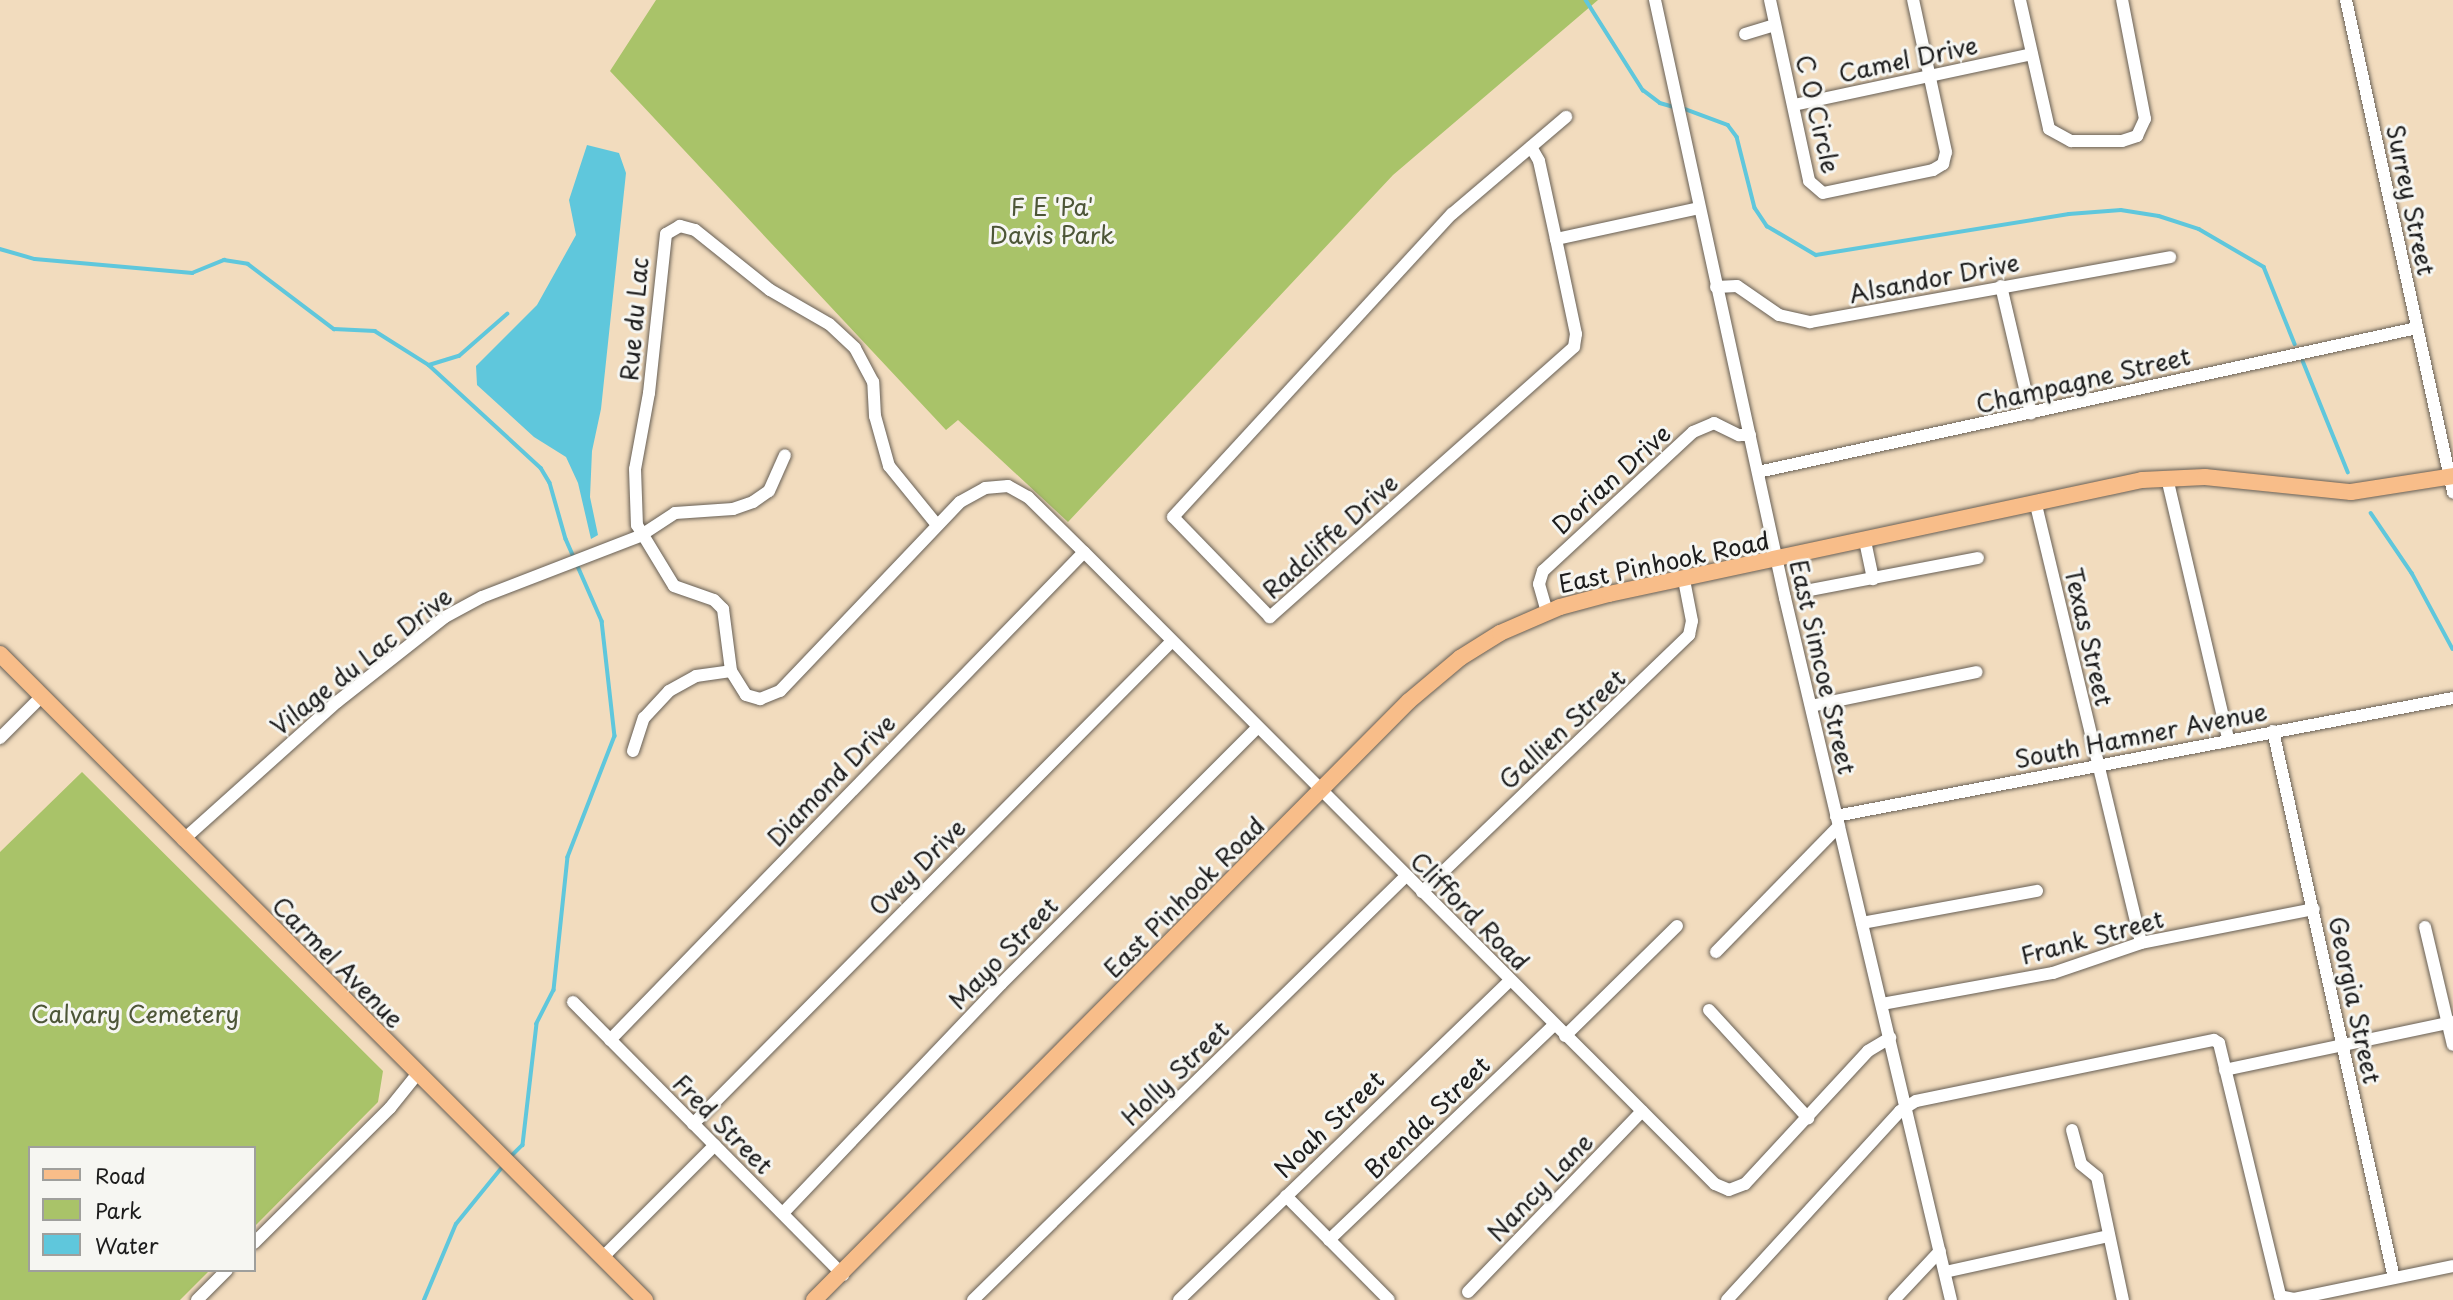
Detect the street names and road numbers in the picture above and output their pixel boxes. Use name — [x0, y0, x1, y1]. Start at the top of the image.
street label: Camel Drive — [1835, 30, 1981, 88]
street label: C O Circle — [1790, 51, 1846, 177]
street label: Surrey Street — [2381, 121, 2441, 279]
street label: Alsandor Drive — [1846, 247, 2022, 309]
street label: Rue du Lac — [614, 254, 654, 384]
street label: Champagne Street — [1973, 341, 2193, 419]
street label: Dorian Drive — [1546, 419, 1676, 539]
street label: Radcliffe Drive — [1257, 468, 1403, 604]
street label: East Pinhook Road — [1556, 526, 1772, 598]
street label: East Simcoe Street — [1784, 557, 1862, 777]
street label: Texas Street — [2059, 564, 2119, 710]
street label: Vilage du Lac Drive — [265, 581, 457, 741]
street label: Gallien Street — [1493, 663, 1631, 795]
street label: South Hamner Avenue — [2012, 696, 2270, 774]
street label: Diamond Drive — [761, 708, 901, 852]
street label: East Pinhook Road — [1098, 811, 1270, 983]
street label: Ovey Drive — [862, 812, 972, 922]
street label: Clifford Road — [1405, 846, 1535, 976]
street label: Carmel Avenue — [266, 890, 410, 1034]
street label: Mayo Street — [943, 891, 1063, 1015]
street label: Frank Street — [2017, 904, 2167, 970]
street label: Georgia Street — [2323, 913, 2387, 1087]
street label: Holly Street — [1115, 1015, 1235, 1131]
street label: Brenda Street — [1359, 1050, 1495, 1184]
street label: Noah Street — [1268, 1064, 1390, 1184]
street label: Fred Street — [667, 1068, 779, 1180]
street label: Nancy Lane — [1482, 1127, 1598, 1247]

